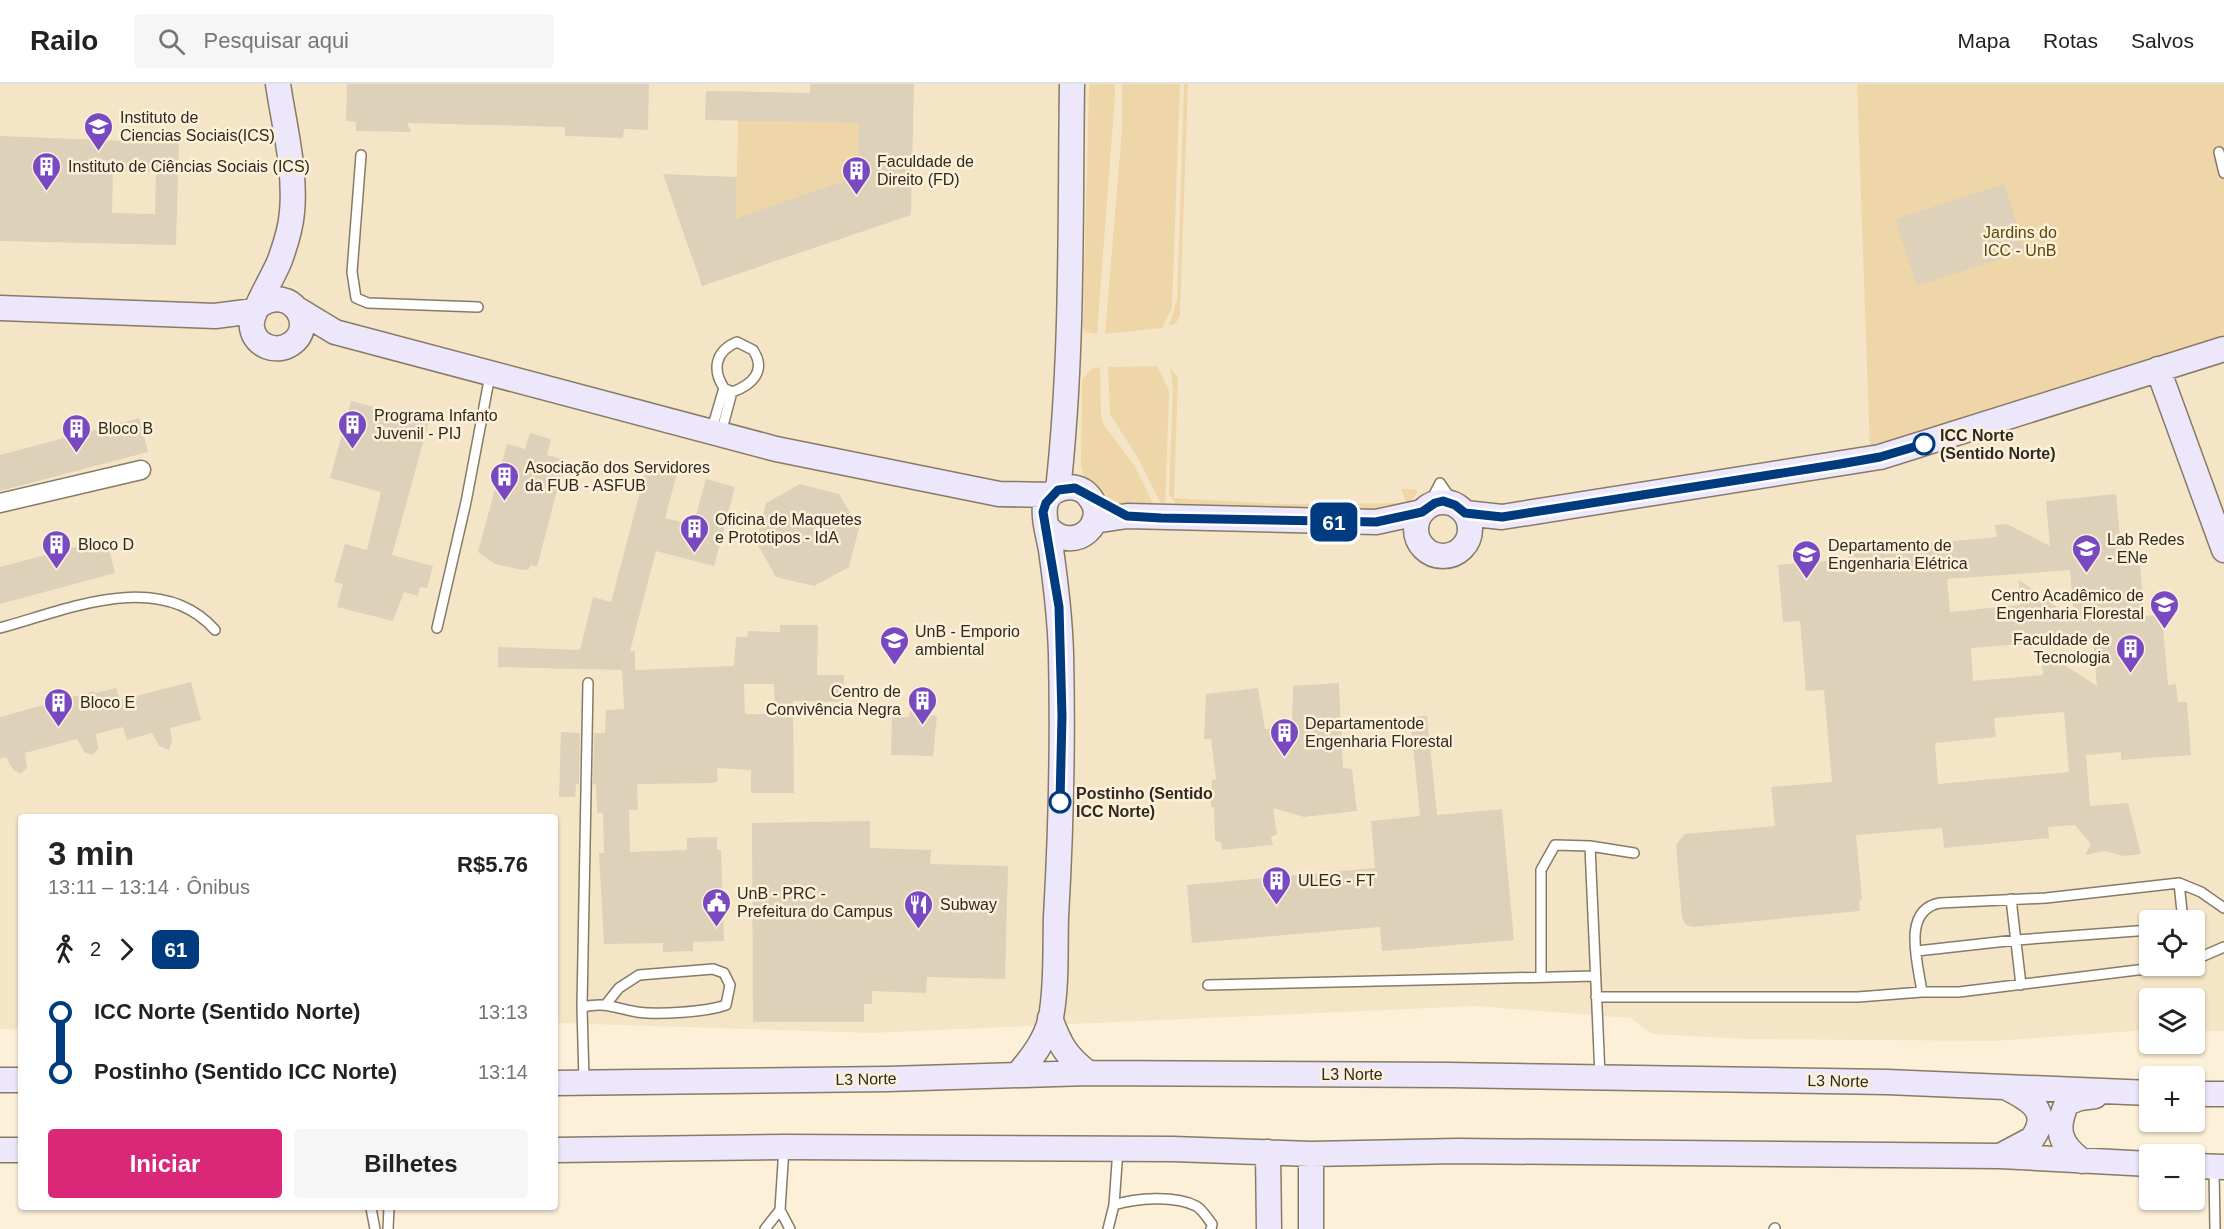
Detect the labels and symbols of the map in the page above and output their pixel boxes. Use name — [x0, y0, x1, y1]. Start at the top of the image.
place label: Instituto de Ciencias Sociais(ICS) — [120, 109, 275, 144]
school or university icon: Instituto de Ciencias Sociais(ICS) — [83, 110, 115, 152]
building icon: Instituto de Ciências Sociais (ICS) — [31, 150, 63, 192]
place label: Faculdade de Direito (FD) — [877, 153, 974, 188]
building icon: Faculdade de Direito (FD) — [840, 154, 872, 196]
place label: Instituto de Ciências Sociais (ICS) — [68, 158, 310, 175]
park label: Jardins do ICC - UnB — [1983, 224, 2057, 259]
place label: Programa Infanto Juvenil - PIJ — [374, 407, 498, 442]
building icon: Programa Infanto Juvenil - PIJ — [337, 408, 369, 450]
building icon: Bloco B — [61, 412, 93, 454]
place label: Bloco B — [98, 420, 153, 437]
place label: ICC Norte (Sentido Norte) — [1940, 427, 2056, 462]
marker: ICC Norte (Sentido Norte) — [1913, 433, 1935, 455]
place label: Asociação dos Servidores da FUB - ASFUB — [525, 459, 710, 494]
building icon: Asociação dos Servidores da FUB - ASFUB — [488, 460, 520, 502]
line badge: 61 — [1307, 502, 1361, 542]
place label: Oficina de Maquetes e Prototipos - IdA — [715, 511, 862, 546]
building icon: Oficina de Maquetes e Prototipos - IdA — [678, 512, 710, 554]
building icon: Bloco D — [41, 528, 73, 570]
place label: Lab Redes - ENe — [2107, 531, 2184, 566]
school or university icon: Lab Redes - ENe — [2070, 532, 2102, 574]
place label: Bloco D — [78, 536, 134, 553]
place label: Departamento de Engenharia Elétrica — [1828, 537, 1968, 572]
school or university icon: Departamento de Engenharia Elétrica — [1791, 538, 1823, 580]
place label: Centro Acadêmico de Engenharia Florestal — [1991, 587, 2144, 622]
school or university icon: Centro Acadêmico de Engenharia Florestal — [2149, 588, 2181, 630]
place label: UnB - Emporio ambiental — [915, 623, 1020, 658]
school or university icon: UnB - Emporio ambiental — [878, 624, 910, 666]
place label: Faculdade de Tecnologia — [2013, 631, 2110, 666]
building icon: Faculdade de Tecnologia — [2115, 632, 2147, 674]
place label: Centro de Convivência Negra — [766, 683, 901, 718]
building icon: Centro de Convivência Negra — [906, 684, 938, 726]
building icon: Bloco E — [43, 686, 75, 728]
place label: Bloco E — [80, 694, 135, 711]
place label: Departamentode Engenharia Florestal — [1305, 715, 1453, 750]
building icon: Departamentode Engenharia Florestal — [1268, 716, 1300, 758]
place label: Postinho (Sentido ICC Norte) — [1076, 785, 1213, 820]
marker: Postinho (Sentido ICC Norte) — [1049, 791, 1071, 813]
building icon: ULEG - FT — [1261, 864, 1293, 906]
place label: ULEG - FT — [1298, 872, 1376, 889]
place label: UnB - PRC - Prefeitura do Campus — [737, 885, 893, 920]
public building icon: UnB - PRC - Prefeitura do Campus — [700, 886, 732, 928]
restaurant icon: Subway — [903, 888, 935, 930]
place label: Subway — [940, 896, 997, 913]
street label: L3 Norte — [1321, 1066, 1383, 1083]
street label: L3 Norte — [835, 1070, 897, 1088]
street label: L3 Norte — [1807, 1072, 1869, 1090]

